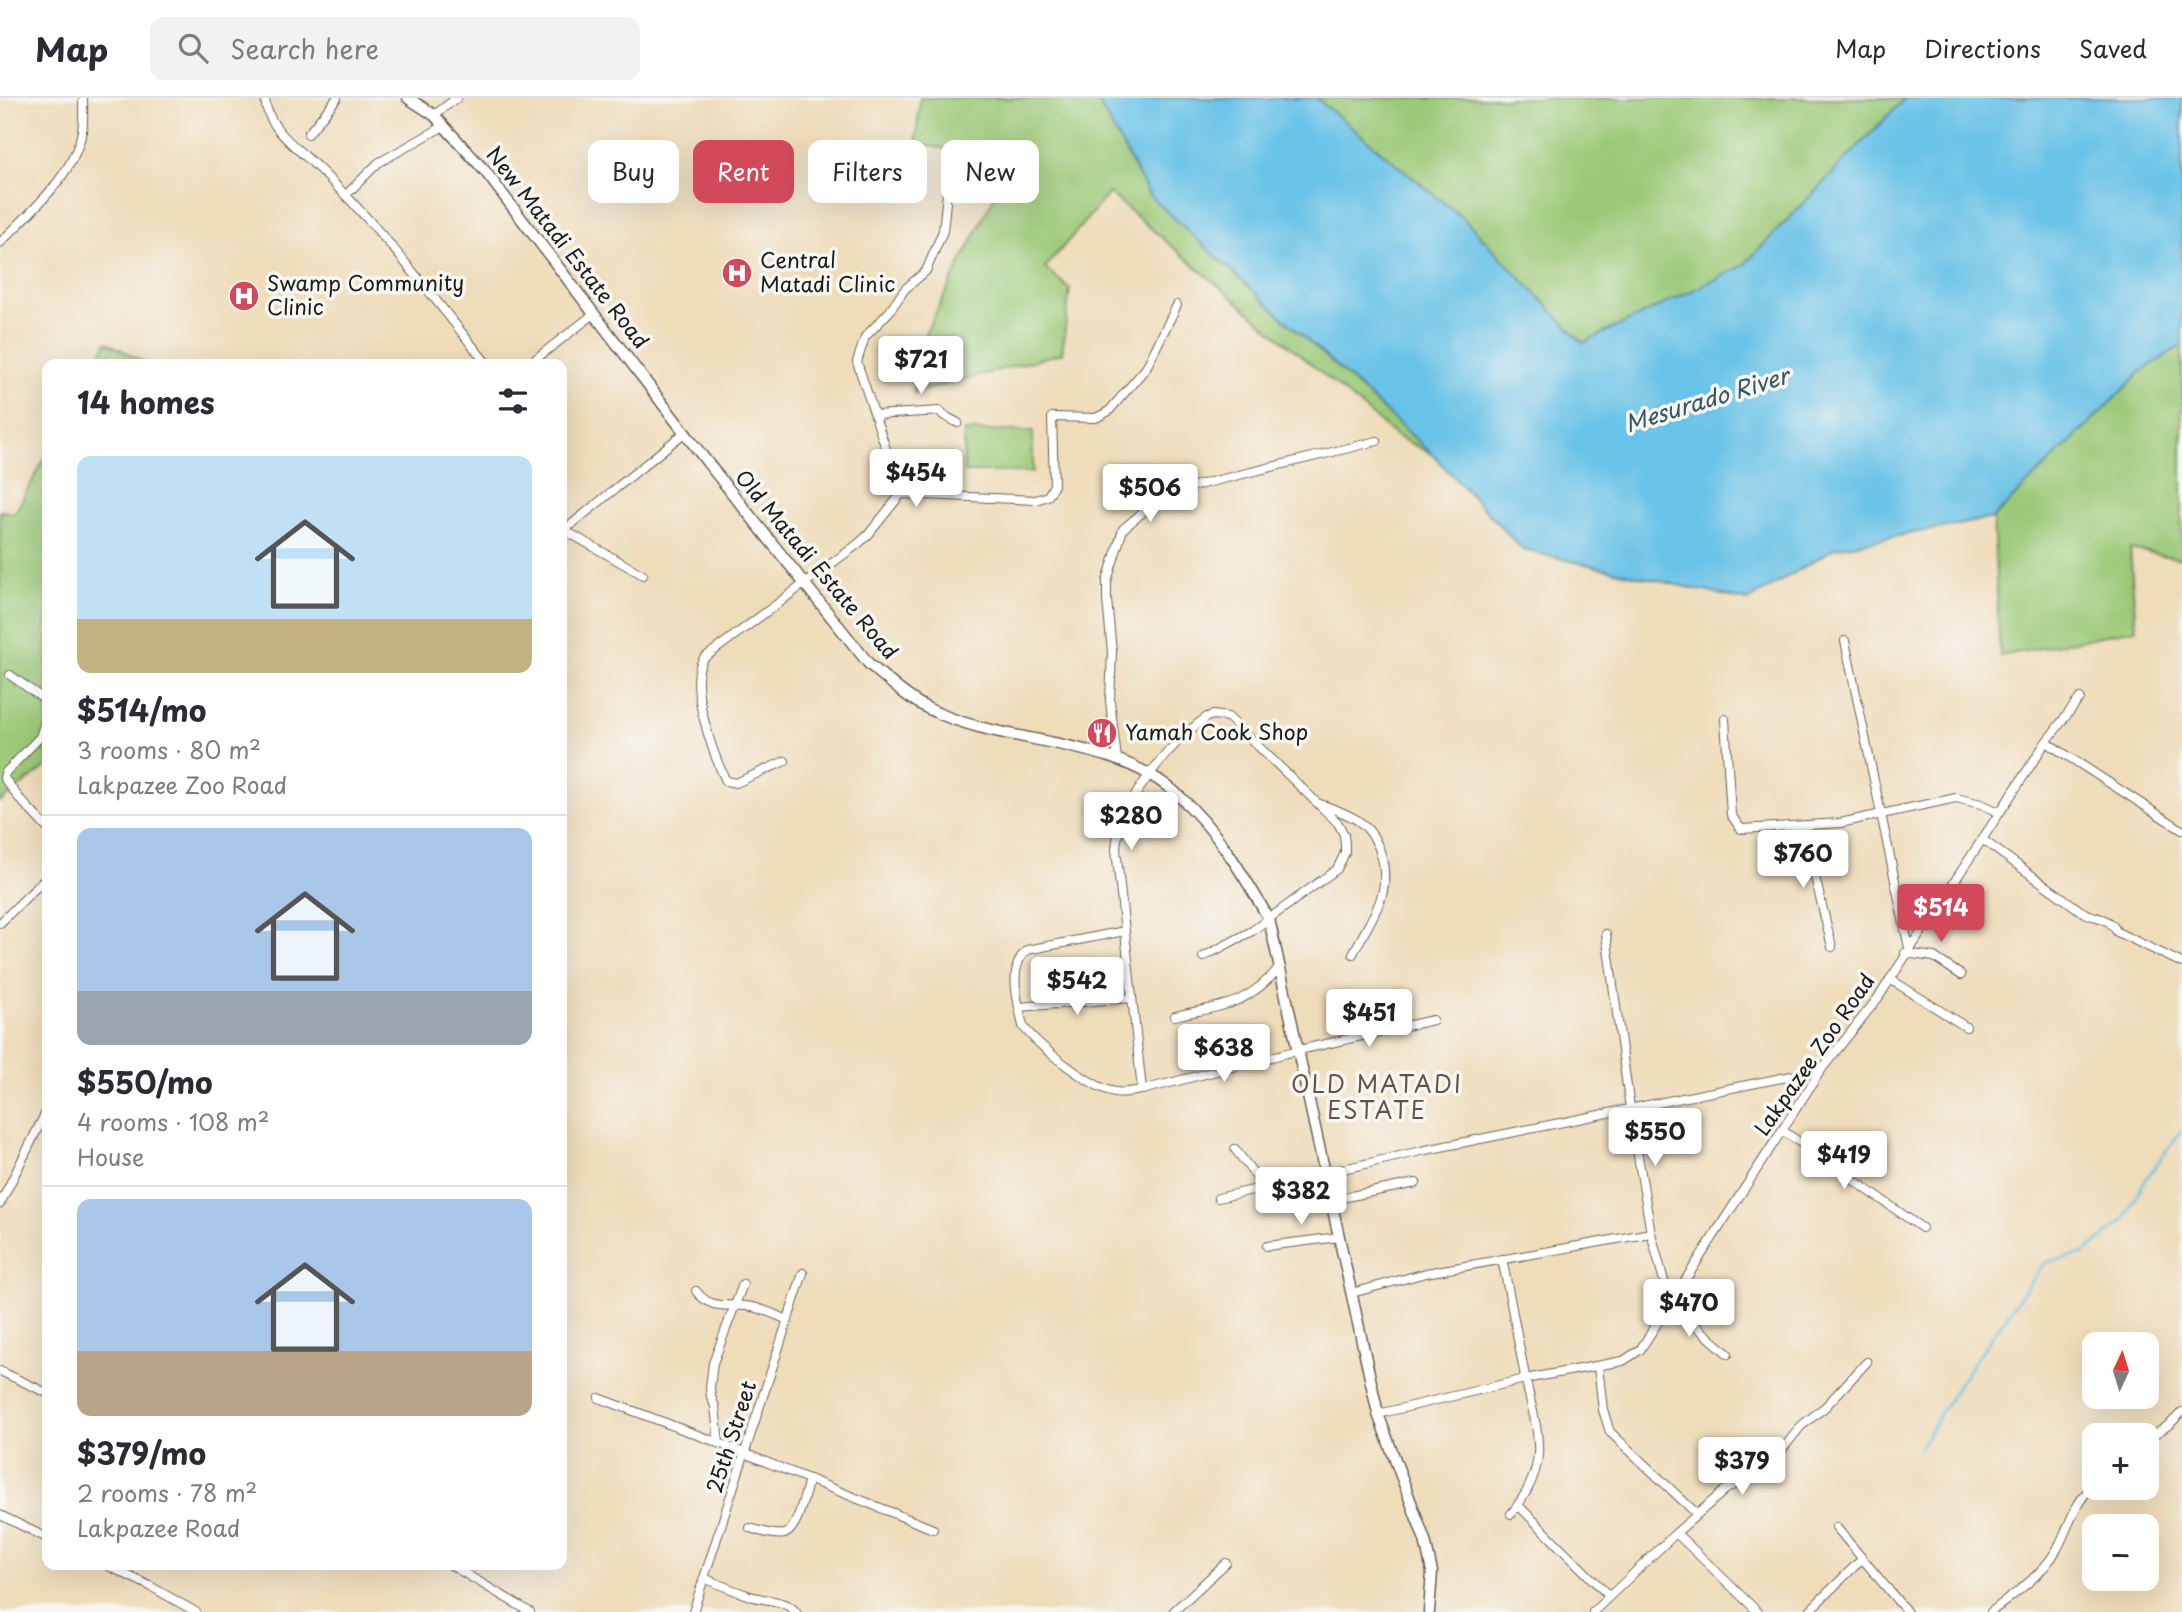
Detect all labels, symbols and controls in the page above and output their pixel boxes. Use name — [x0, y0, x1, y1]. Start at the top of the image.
search box — [150, 17, 640, 80]
text: Map — [35, 23, 108, 73]
icon: search — [174, 29, 212, 67]
text: Search here — [230, 29, 379, 68]
text: Map — [1835, 30, 1886, 66]
text: Directions — [1924, 30, 2041, 66]
text: Saved — [2079, 30, 2147, 66]
street label: New Matadi Estate Road — [479, 139, 658, 355]
chip: Buy — [588, 140, 679, 203]
chip: Rent — [693, 140, 794, 203]
chip: Filters — [808, 140, 927, 203]
chip: New — [941, 140, 1039, 203]
place label: Central Matadi Clinic — [760, 243, 895, 299]
hospital icon: Central Matadi Clinic — [720, 256, 754, 290]
place label: Swamp Community Clinic — [267, 266, 464, 322]
hospital icon: Swamp Community Clinic — [227, 279, 261, 313]
pin: $721 — [880, 336, 962, 396]
text: $721 — [894, 341, 948, 376]
water label: Mesurado River — [1620, 356, 1796, 440]
text: 14 homes — [77, 379, 215, 424]
icon: filters — [494, 382, 532, 420]
pin: $454 — [875, 450, 957, 509]
text: $454 — [886, 454, 946, 489]
street label: Old Matadi Estate Road — [728, 462, 907, 666]
pin: $506 — [1109, 464, 1191, 524]
text: $506 — [1119, 469, 1181, 504]
icon: home — [242, 501, 368, 627]
text: $514/mo — [77, 687, 206, 732]
place label: Yamah Cook Shop — [1125, 715, 1308, 747]
restaurant icon: Yamah Cook Shop — [1085, 716, 1119, 750]
text: 3 rooms · 80 m² — [77, 732, 261, 767]
text: Lakpazee Zoo Road — [77, 767, 287, 802]
pin: $280 — [1090, 792, 1172, 852]
text: $280 — [1100, 797, 1162, 832]
pin: $760 — [1762, 830, 1844, 890]
text: $760 — [1773, 835, 1833, 870]
icon: home — [242, 873, 368, 999]
pin: $514 — [1900, 884, 1982, 944]
text: $514 — [1913, 889, 1969, 924]
pin: $542 — [1036, 958, 1118, 1017]
text: $542 — [1047, 962, 1107, 997]
street label: Lakpazee Zoo Road — [1745, 966, 1882, 1142]
pin: $451 — [1328, 990, 1410, 1049]
text: $451 — [1342, 994, 1396, 1029]
pin: $638 — [1183, 1024, 1265, 1084]
text: $638 — [1194, 1029, 1254, 1064]
text: $550/mo — [77, 1059, 213, 1104]
district label: OLD MATADI ESTATE — [1291, 1066, 1463, 1127]
text: 4 rooms · 108 m² — [77, 1104, 270, 1139]
pin: $550 — [1614, 1108, 1696, 1168]
text: $550 — [1625, 1113, 1685, 1148]
pin: $419 — [1803, 1132, 1885, 1191]
text: $419 — [1817, 1136, 1871, 1171]
text: House — [77, 1139, 144, 1174]
pin: $382 — [1260, 1168, 1342, 1227]
text: $382 — [1272, 1172, 1330, 1207]
icon: home — [242, 1244, 368, 1370]
pin: $470 — [1648, 1280, 1730, 1339]
text: $470 — [1659, 1284, 1719, 1319]
north arrow — [2082, 1332, 2160, 1409]
map controls — [2082, 1332, 2159, 1591]
street label: 25th Street — [697, 1376, 763, 1497]
button: + — [2082, 1423, 2159, 1500]
text: $379/mo — [77, 1430, 206, 1475]
pin: $379 — [1701, 1438, 1783, 1497]
text: $379 — [1714, 1442, 1770, 1477]
text: 2 rooms · 78 m² — [77, 1475, 257, 1510]
text: Lakpazee Road — [77, 1510, 240, 1545]
button: − — [2082, 1514, 2159, 1591]

